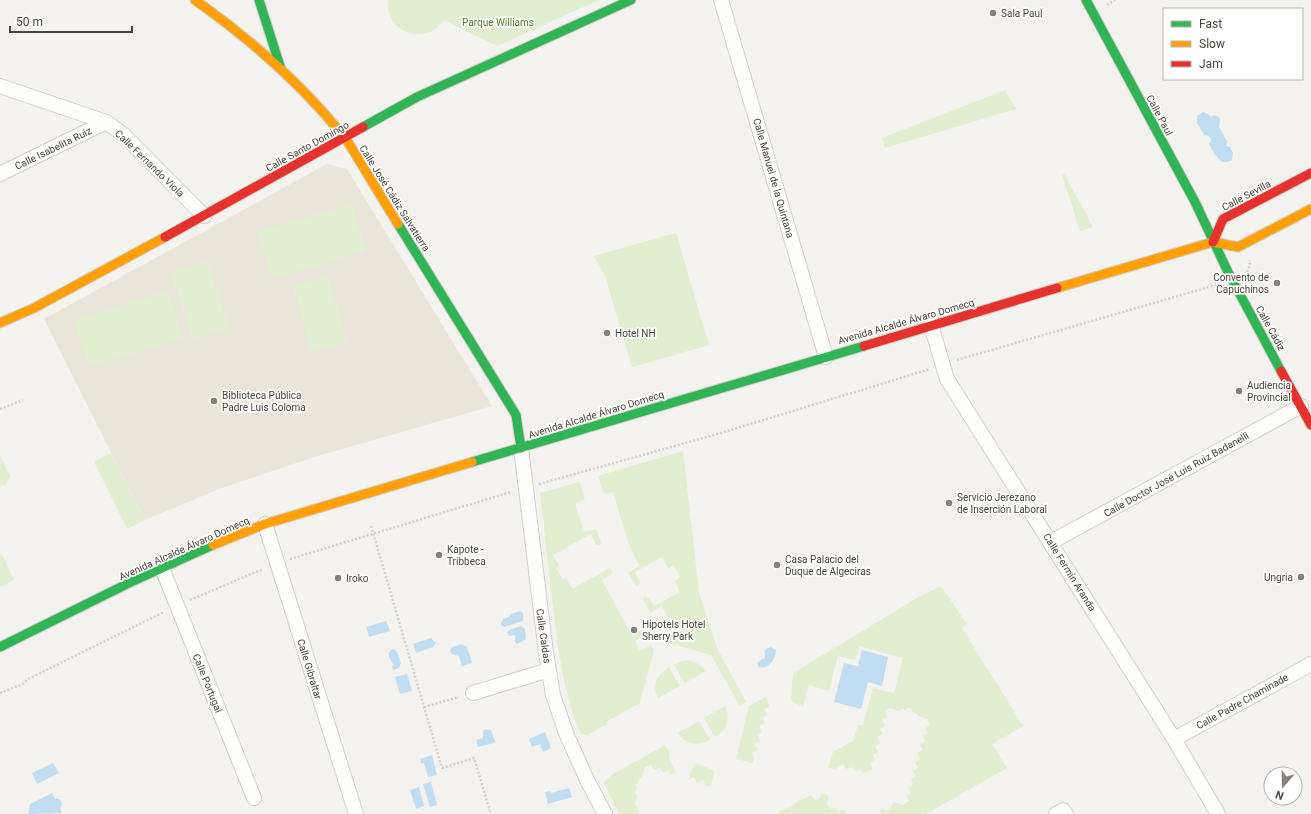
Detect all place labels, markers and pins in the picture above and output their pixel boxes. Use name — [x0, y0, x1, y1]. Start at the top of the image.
marker: Sala Paul — [988, 8, 998, 18]
place label: Sala Paul — [1001, 8, 1042, 19]
place label: Convento de Capuchinos — [1213, 272, 1269, 295]
marker: Convento de Capuchinos — [1272, 278, 1282, 288]
marker: Hotel NH — [602, 328, 612, 338]
place label: Hotel NH — [615, 328, 656, 339]
place label: Audiencia Provincial — [1247, 380, 1291, 403]
marker: Audiencia Provincial — [1234, 386, 1244, 396]
place label: Biblioteca Pública Padre Luis Coloma — [222, 390, 306, 413]
marker: Biblioteca Pública Padre Luis Coloma — [209, 396, 219, 406]
place label: Servicio Jerezano de Inserción Laboral — [957, 492, 1047, 515]
marker: Servicio Jerezano de Inserción Laboral — [944, 498, 954, 508]
place label: Kapote - Tribbeca — [447, 544, 486, 567]
marker: Kapote - Tribbeca — [434, 550, 444, 560]
place label: Casa Palacio del Duque de Algeciras — [785, 554, 871, 577]
marker: Casa Palacio del Duque de Algeciras — [772, 560, 782, 570]
place label: Ungria — [1264, 572, 1293, 583]
marker: Ungria — [1296, 572, 1306, 582]
marker: Iroko — [333, 573, 343, 583]
place label: Iroko — [346, 573, 369, 584]
place label: Hipotels Hotel Sherry Park — [642, 619, 705, 642]
marker: Hipotels Hotel Sherry Park — [629, 625, 639, 635]

